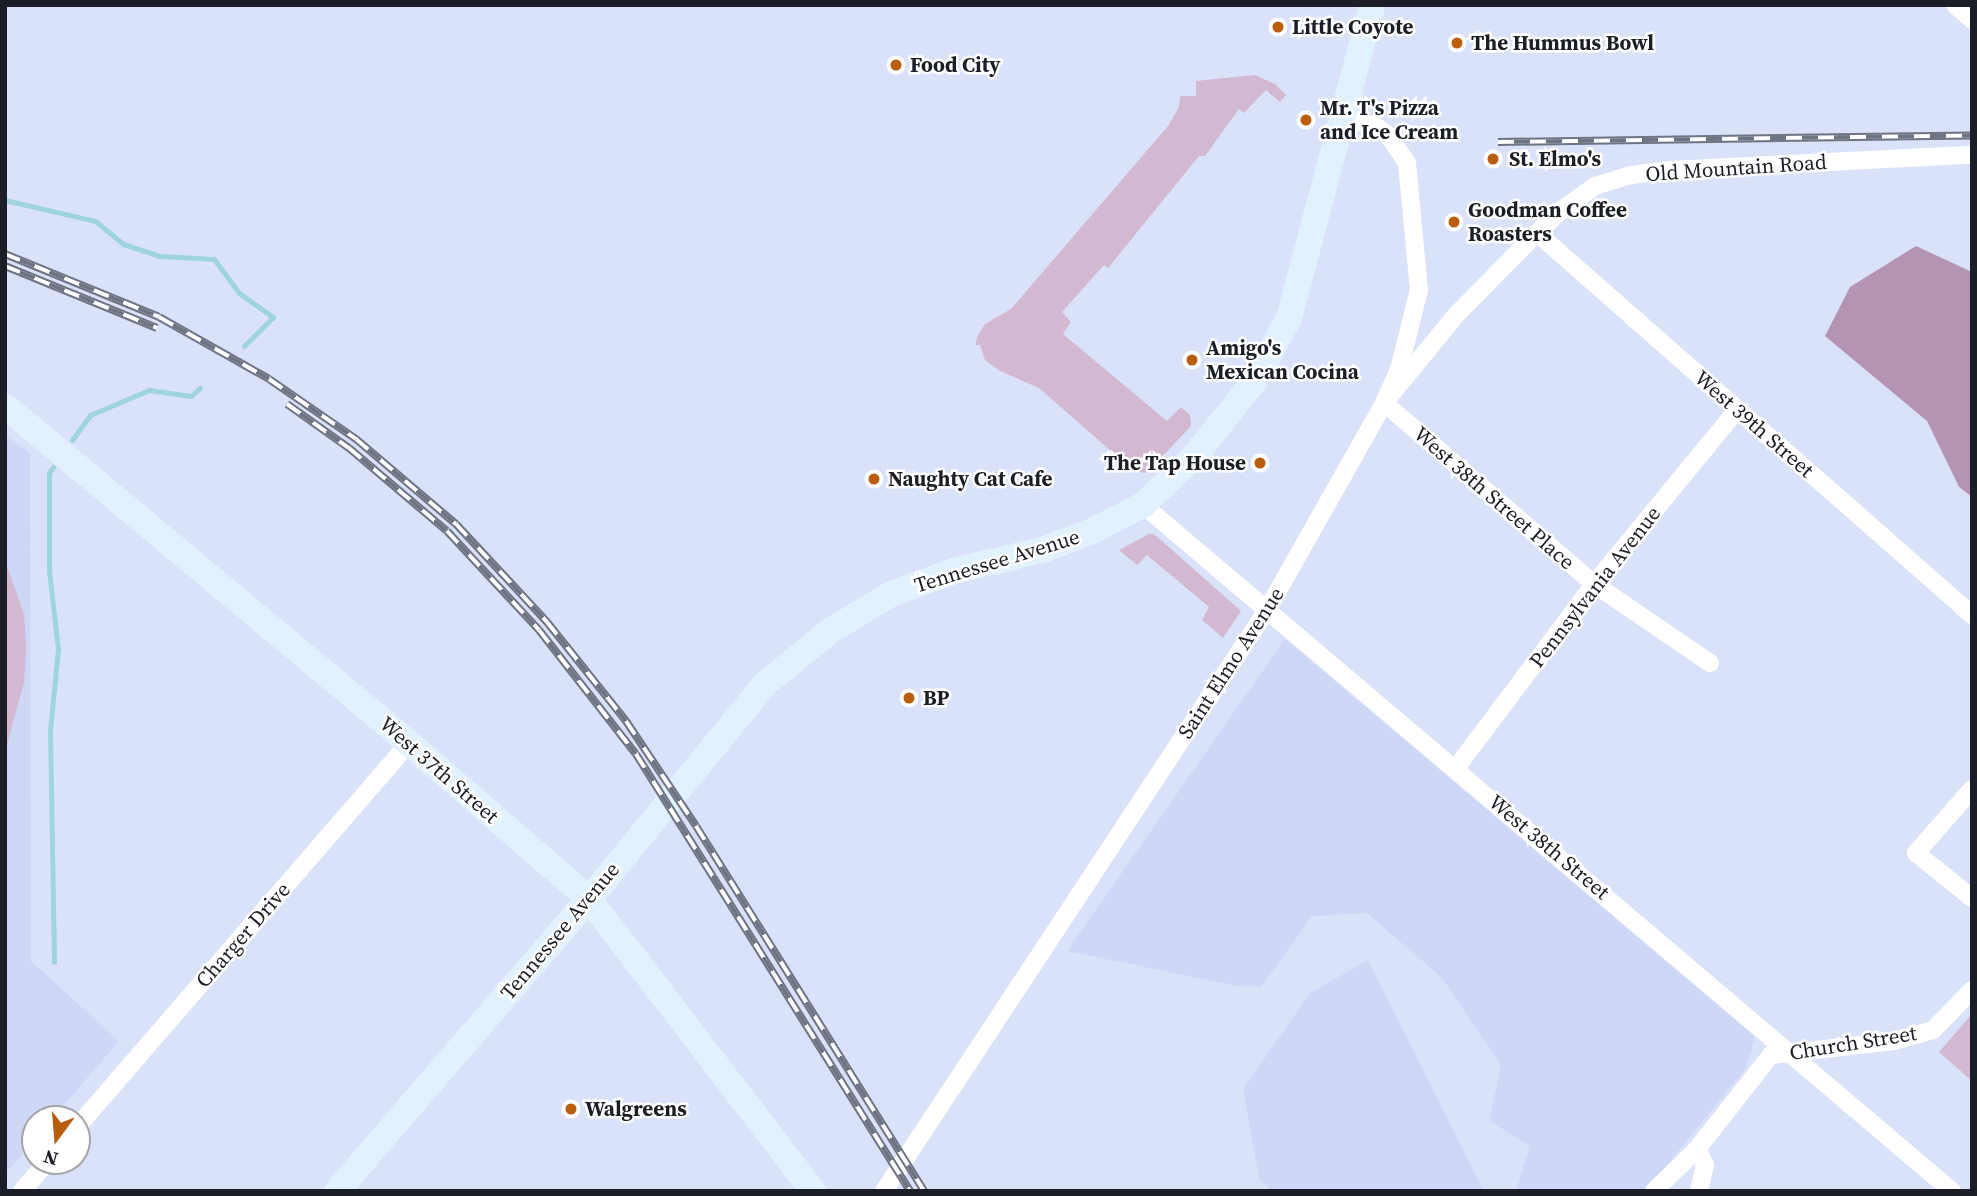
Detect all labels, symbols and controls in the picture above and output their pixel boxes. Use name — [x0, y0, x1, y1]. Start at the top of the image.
place label: Little Coyote — [1292, 14, 1414, 40]
marker: Little Coyote — [1270, 19, 1286, 35]
place label: The Hummus Bowl — [1471, 30, 1654, 56]
marker: The Hummus Bowl — [1449, 35, 1465, 51]
place label: Food City — [910, 52, 1001, 78]
marker: Food City — [888, 57, 904, 73]
place label: Mr. T's Pizza and Ice Cream — [1320, 95, 1458, 145]
marker: Mr. T's Pizza and Ice Cream — [1298, 112, 1314, 128]
place label: St. Elmo's — [1509, 146, 1601, 172]
marker: St. Elmo's — [1483, 149, 1503, 169]
street label: Old Mountain Road — [1645, 149, 1827, 187]
place label: Goodman Coffee Roasters — [1468, 197, 1627, 247]
marker: Goodman Coffee Roasters — [1446, 214, 1462, 230]
place label: Amigo's Mexican Cocina — [1206, 335, 1359, 385]
marker: Amigo's Mexican Cocina — [1184, 352, 1200, 368]
street label: West 39th Street — [1689, 365, 1819, 483]
street label: West 38th Street Place — [1408, 421, 1580, 575]
place label: The Tap House — [1104, 450, 1246, 476]
marker: The Tap House — [1252, 455, 1268, 471]
place label: Naughty Cat Cafe — [888, 466, 1052, 492]
marker: Naughty Cat Cafe — [866, 471, 882, 487]
street label: Pennsylvania Avenue — [1524, 501, 1666, 673]
street label: Tennessee Avenue — [911, 524, 1083, 598]
street label: Saint Elmo Avenue — [1173, 583, 1289, 743]
place label: BP — [923, 685, 949, 711]
marker: BP — [901, 690, 917, 706]
street label: West 37th Street — [374, 711, 504, 829]
street label: West 38th Street — [1483, 789, 1615, 905]
street label: Tennessee Avenue — [495, 857, 625, 1005]
street label: Charger Drive — [191, 877, 295, 993]
street label: Church Street — [1788, 1021, 1918, 1065]
place label: Walgreens — [585, 1096, 687, 1122]
marker: Walgreens — [563, 1101, 579, 1117]
north arrow — [21, 1105, 91, 1175]
text: N — [41, 1144, 61, 1173]

